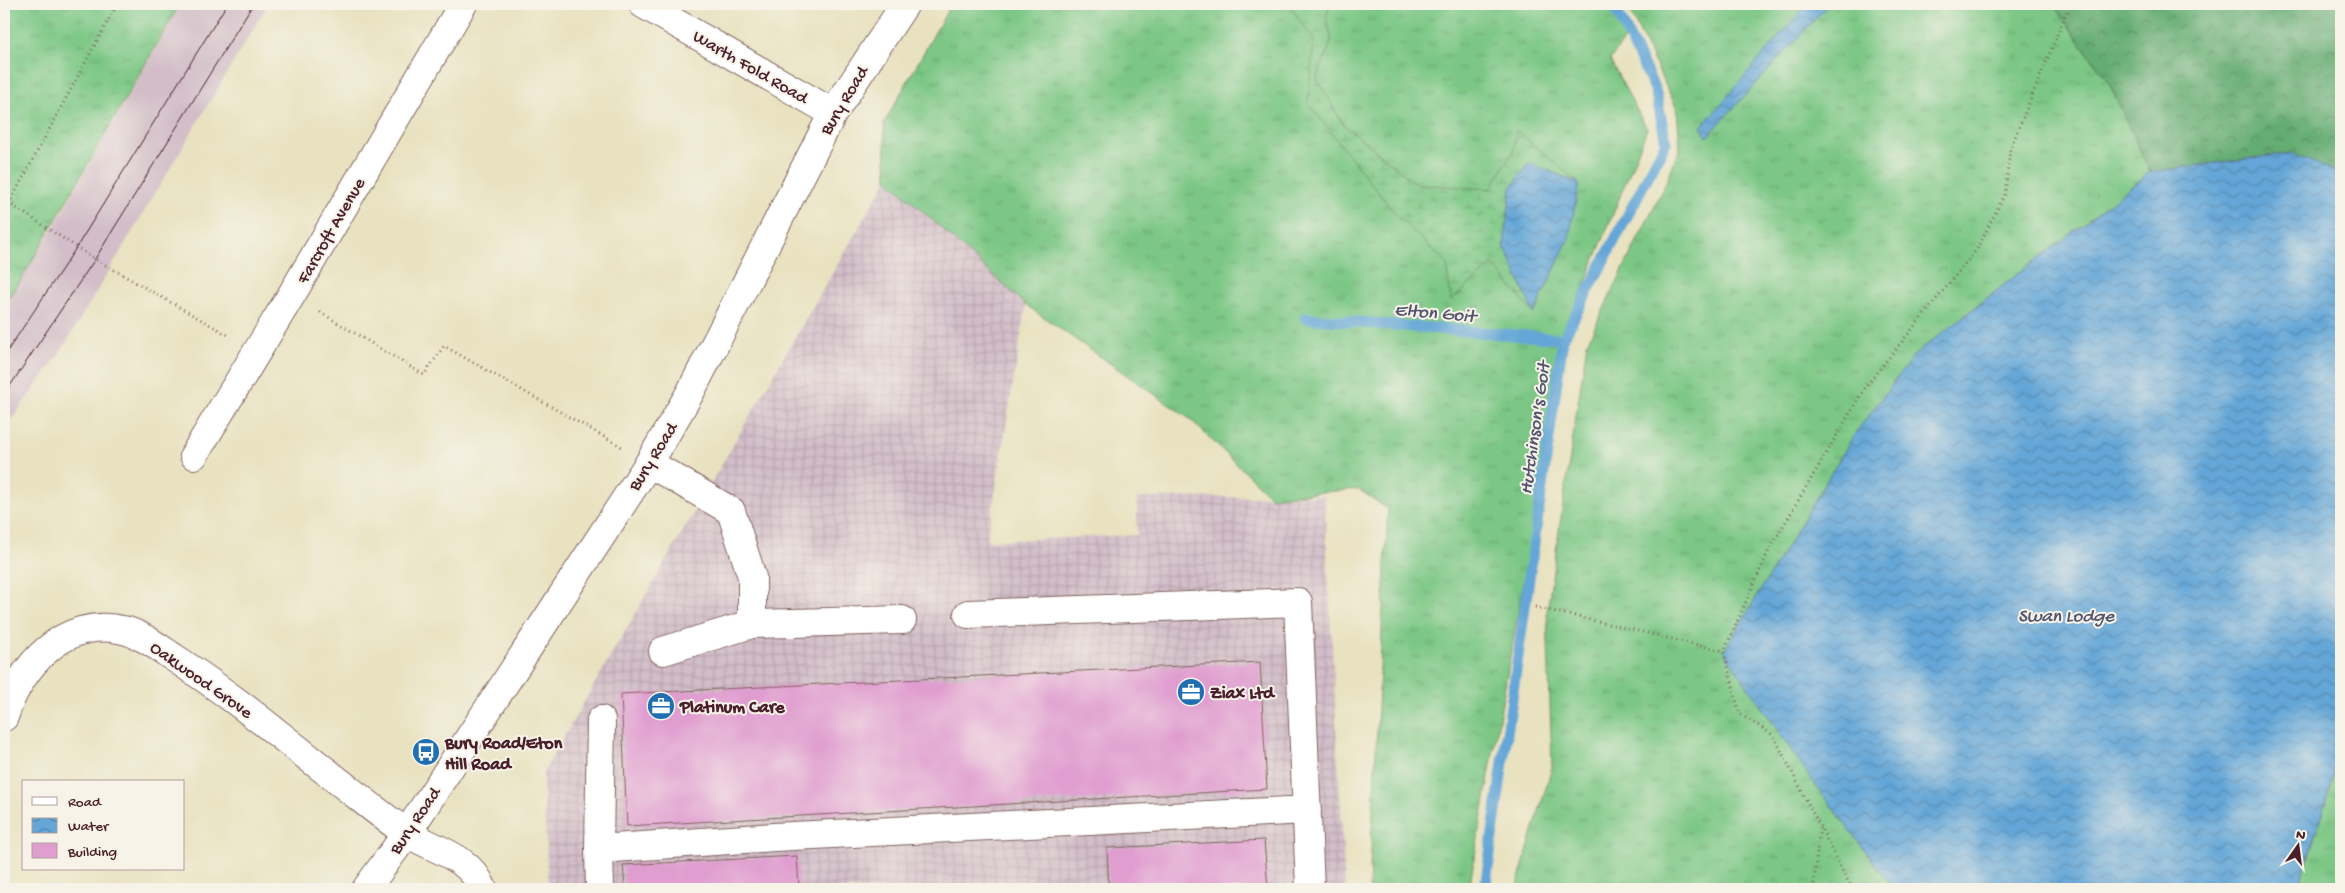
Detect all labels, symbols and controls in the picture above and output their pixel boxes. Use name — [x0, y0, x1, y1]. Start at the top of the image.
street label: Warth Fold Road — [688, 27, 812, 110]
street label: Bury Road — [816, 62, 875, 140]
street label: Farcroft Avenue — [293, 174, 371, 289]
water label: Elton Goit — [1393, 300, 1479, 330]
water label: Hutchinson's Goit — [1516, 358, 1558, 496]
street label: Bury Road — [624, 418, 684, 496]
water label: Swan Lodge — [2018, 606, 2115, 629]
street label: Oakwood Grove — [145, 638, 257, 725]
office icon: Ziax Ltd — [1176, 677, 1206, 707]
place label: Ziax Ltd — [1210, 684, 1276, 705]
office icon: Platinum Care — [646, 691, 676, 721]
place label: Platinum Care — [679, 698, 785, 719]
place label: Bury Road/Eton Hill Road — [444, 734, 563, 776]
bus stop icon: Bury Road/Eton Hill Road — [411, 737, 441, 767]
legend — [22, 780, 185, 870]
street label: Bury Road — [385, 783, 447, 860]
text: Road — [68, 794, 102, 812]
text: Water — [68, 818, 110, 836]
north arrow — [2272, 820, 2322, 870]
text: N — [2294, 826, 2307, 845]
text: Building — [67, 844, 117, 862]

